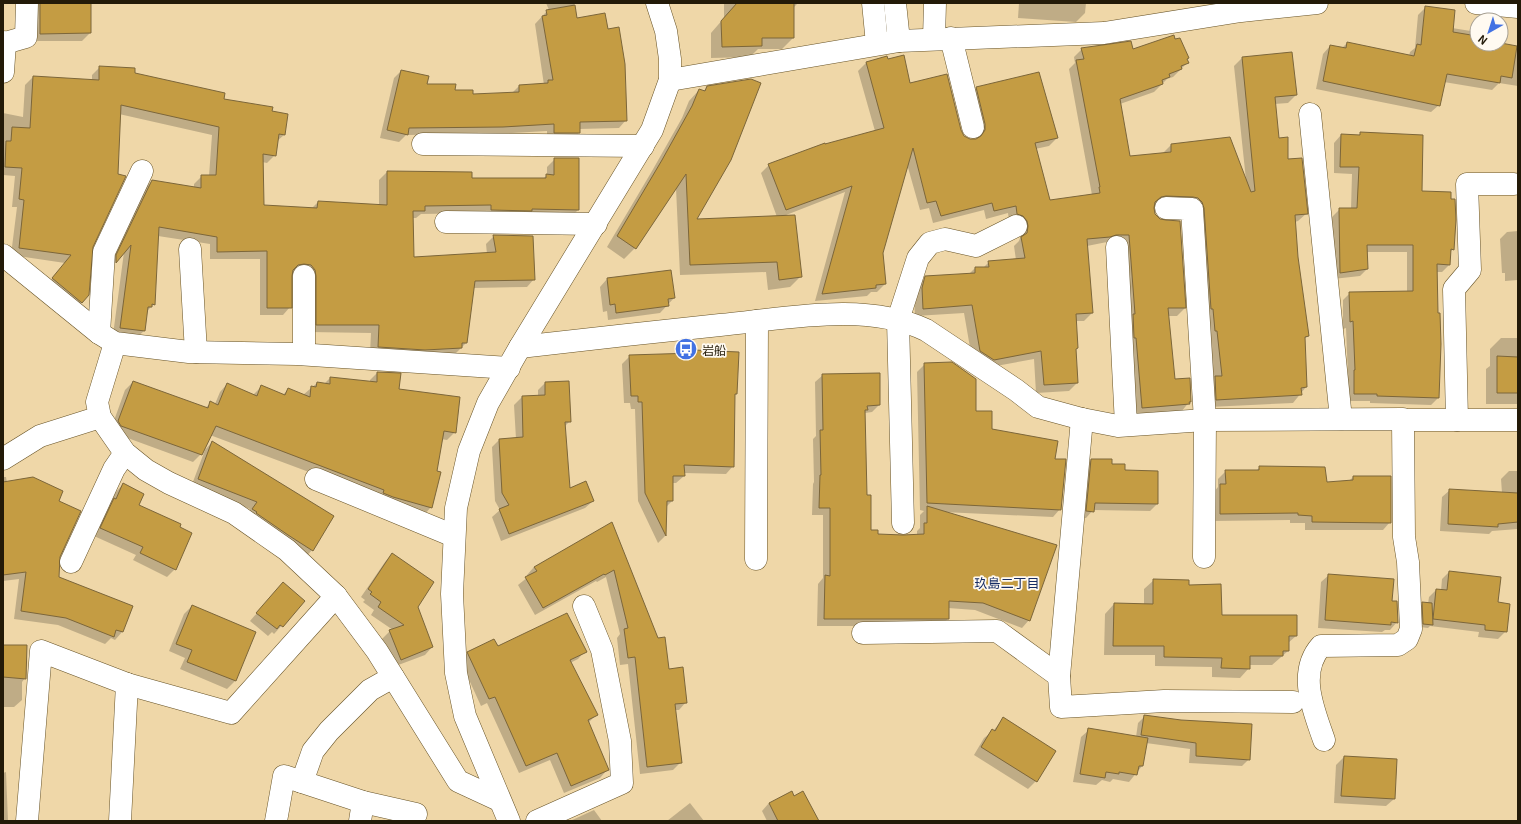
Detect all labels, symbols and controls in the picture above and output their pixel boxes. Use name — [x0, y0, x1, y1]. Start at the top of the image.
north arrow — [1469, 12, 1509, 52]
text: N — [1474, 32, 1490, 49]
bus stop icon: 岩船 — [673, 336, 699, 362]
place label: 岩船 — [702, 341, 726, 358]
district label: 玖島二丁目 — [974, 573, 1040, 592]

